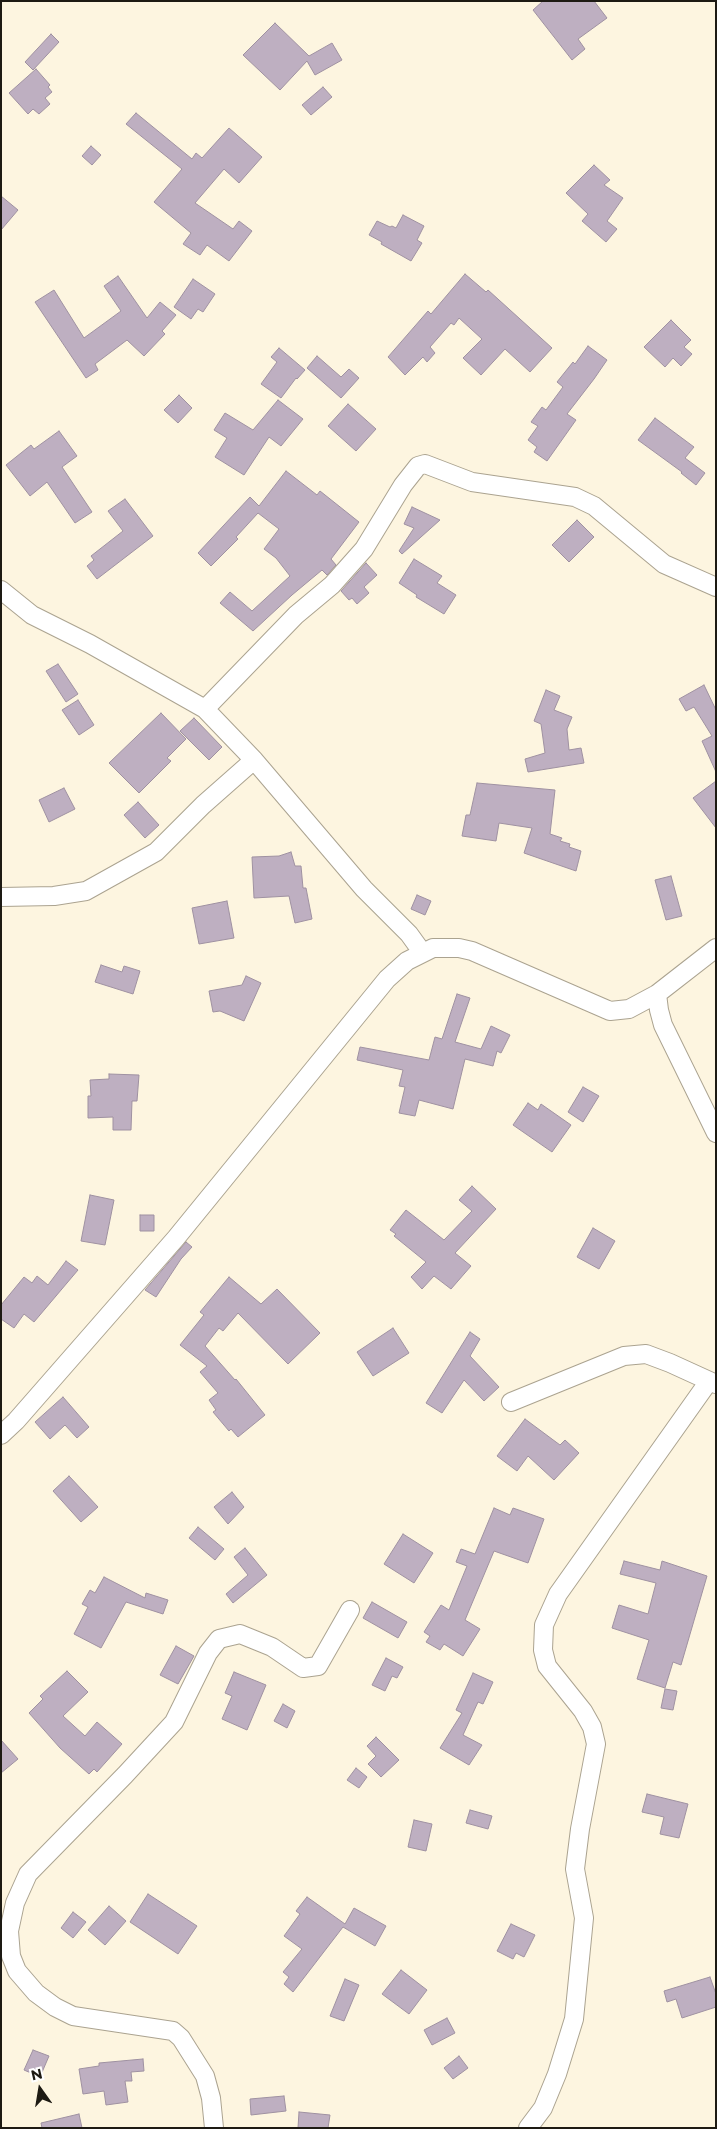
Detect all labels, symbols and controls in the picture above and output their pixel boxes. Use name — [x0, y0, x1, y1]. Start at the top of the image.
north arrow — [15, 2064, 65, 2114]
text: N — [29, 2064, 44, 2084]

